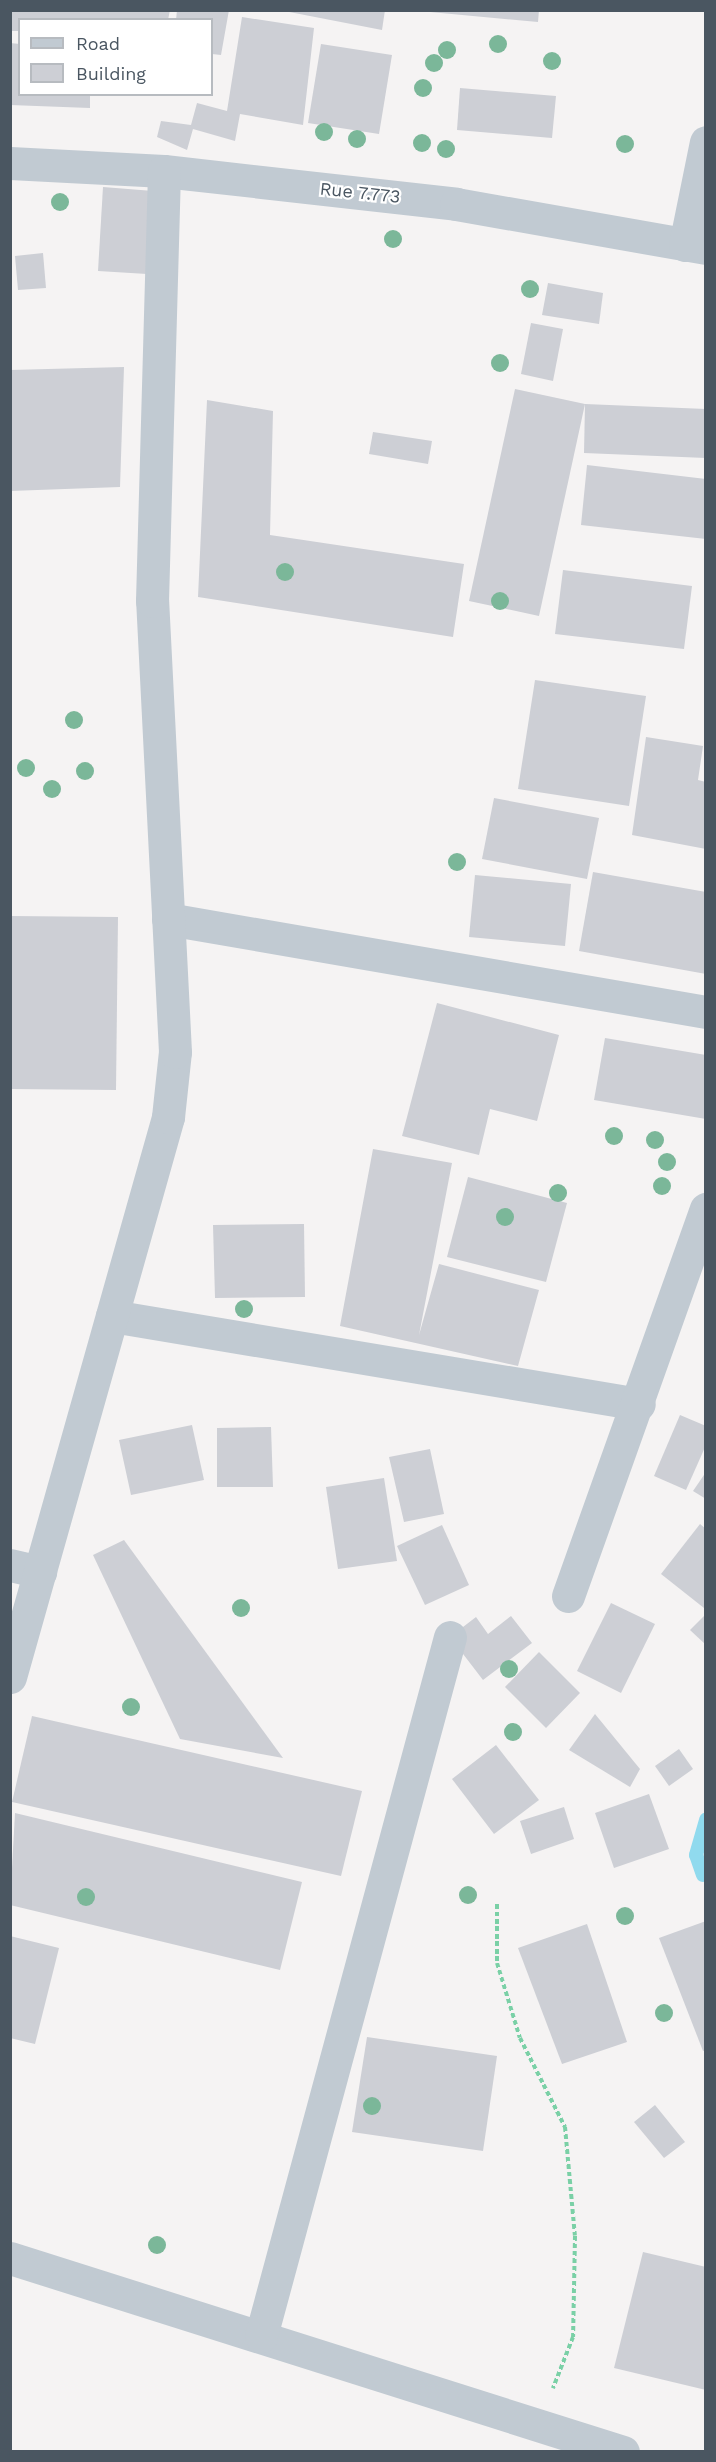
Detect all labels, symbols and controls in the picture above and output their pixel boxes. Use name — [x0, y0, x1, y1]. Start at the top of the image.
legend — [18, 18, 213, 96]
text: Road — [76, 33, 120, 54]
text: Building — [76, 63, 146, 84]
street label: Rue 7.773 — [318, 178, 402, 208]

